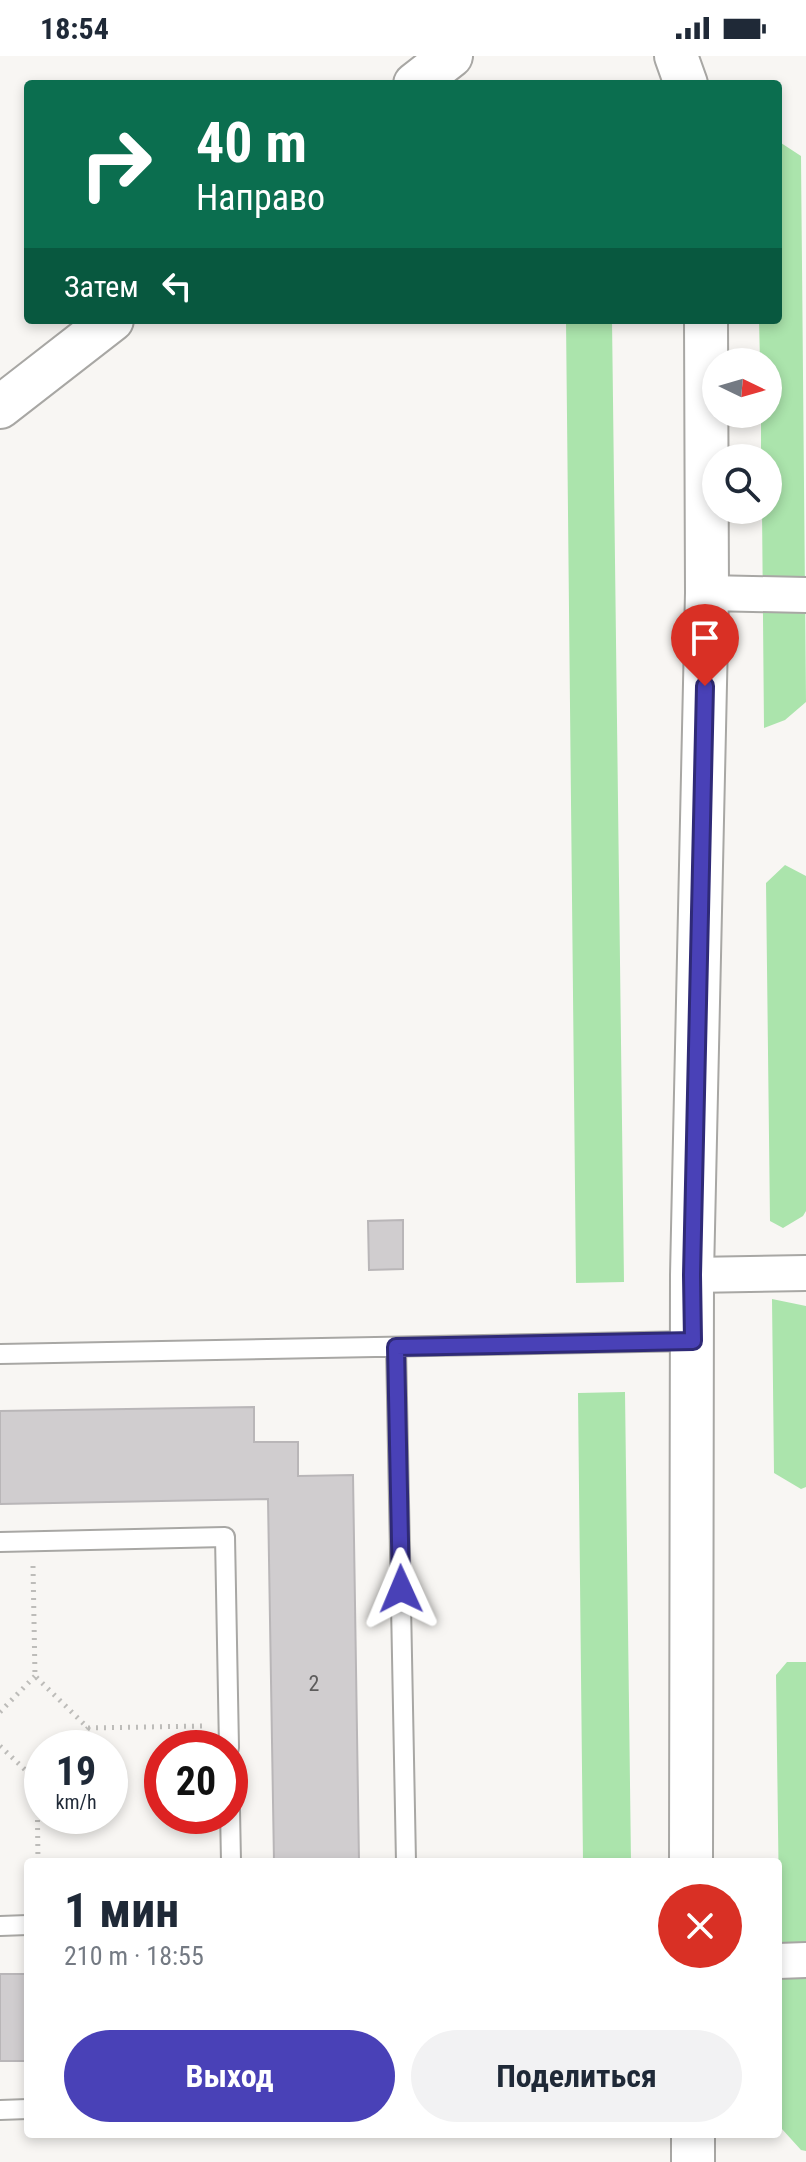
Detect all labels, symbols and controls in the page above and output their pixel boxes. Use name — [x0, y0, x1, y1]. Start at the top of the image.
text: 18:54 — [40, 11, 109, 46]
text: 40 m — [196, 110, 307, 176]
icon: right — [64, 112, 168, 216]
text: Направо — [196, 177, 325, 219]
icon: left — [155, 264, 199, 308]
text: Затем — [64, 269, 139, 304]
north arrow — [702, 348, 782, 428]
map controls — [702, 348, 782, 524]
button: search — [702, 444, 782, 524]
pin — [671, 604, 739, 686]
icon: arrive — [683, 616, 727, 660]
position arrow — [359, 1547, 443, 1631]
house number: 2 — [309, 1671, 319, 1696]
speed limit sign: 20 — [144, 1730, 248, 1834]
text: 19 — [56, 1748, 96, 1795]
text: km/h — [55, 1790, 97, 1814]
text: 1 мин — [64, 1882, 179, 1939]
button: close — [658, 1884, 742, 1968]
text: 210 m · 18:55 — [64, 1941, 204, 1971]
button: Выход — [64, 2030, 395, 2122]
button: Поделиться — [411, 2030, 742, 2122]

